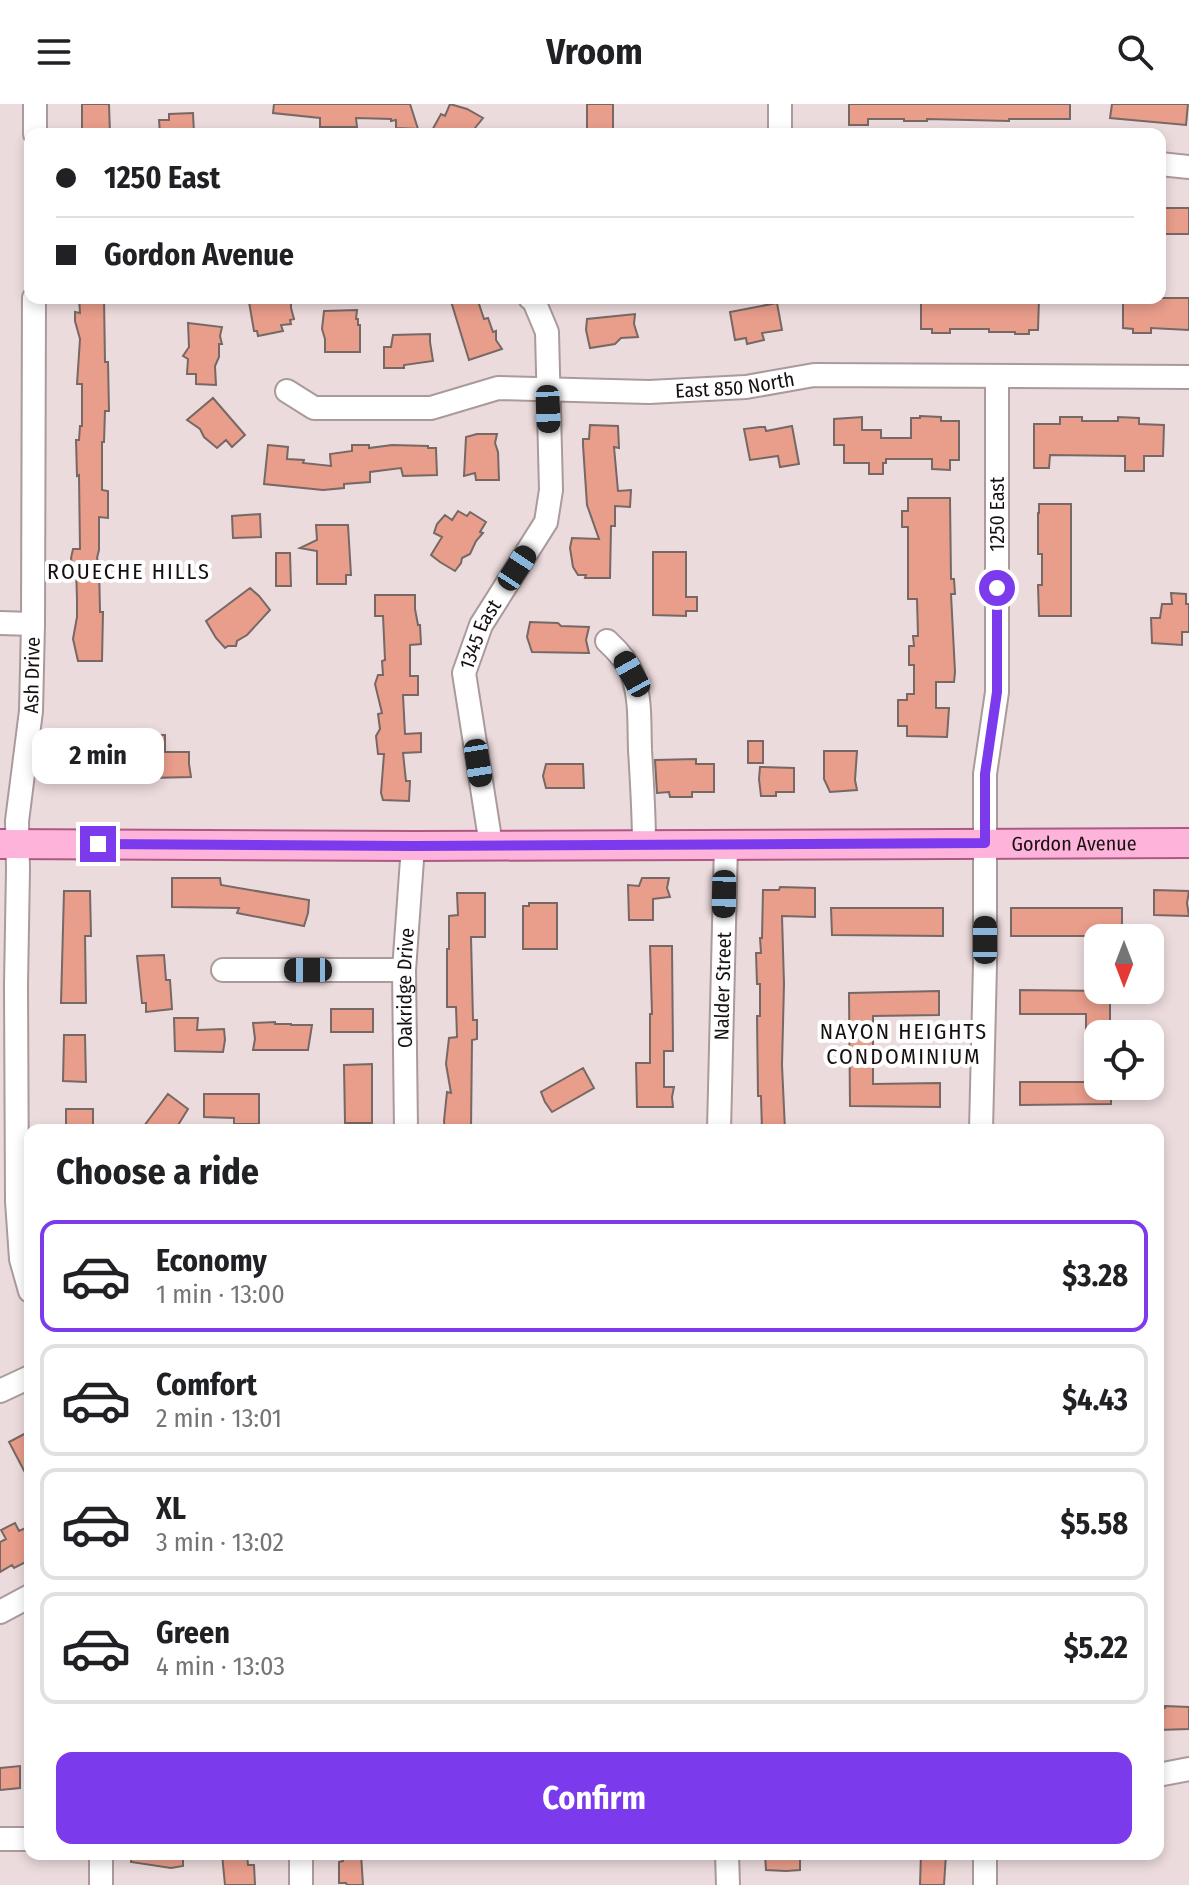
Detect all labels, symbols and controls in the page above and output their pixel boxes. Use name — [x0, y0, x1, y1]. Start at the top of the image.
icon: menu — [32, 30, 76, 74]
text: Vroom — [546, 30, 643, 74]
icon: search — [1113, 30, 1157, 74]
text: 1250 East — [104, 160, 220, 196]
text: Gordon Avenue — [104, 237, 294, 273]
street label: East 850 North — [675, 367, 796, 403]
car — [535, 385, 561, 433]
street label: 1250 East — [985, 476, 1009, 551]
car — [494, 541, 540, 595]
district label: ROUECHE HILLS — [47, 558, 211, 585]
route start — [979, 570, 1015, 606]
street label: 1345 East — [454, 595, 506, 672]
street label: Ash Drive — [19, 637, 45, 714]
car — [610, 647, 654, 701]
callout: 2 min — [32, 728, 164, 784]
car — [462, 737, 494, 789]
text: 2 min — [69, 740, 127, 771]
route end — [80, 826, 116, 862]
street label: Gordon Avenue — [1011, 831, 1137, 856]
car — [712, 870, 736, 918]
car — [973, 916, 997, 964]
north arrow — [1084, 924, 1164, 1004]
map controls — [1084, 924, 1164, 1100]
street label: Oakridge Drive — [392, 927, 419, 1048]
street label: Nalder Street — [709, 931, 736, 1041]
car — [284, 958, 332, 982]
district label: NAYON HEIGHTS CONDOMINIUM — [820, 1018, 988, 1070]
button: locate — [1084, 1020, 1164, 1100]
text: Choose a ride — [56, 1150, 259, 1194]
icon: car — [60, 1240, 132, 1312]
text: Economy — [156, 1243, 267, 1279]
text: $3.28 — [1062, 1258, 1128, 1294]
text: 1 min · 13:00 — [156, 1279, 285, 1310]
icon: car — [60, 1364, 132, 1436]
text: Comfort — [156, 1367, 257, 1403]
text: $4.43 — [1062, 1382, 1128, 1418]
text: 2 min · 13:01 — [156, 1403, 282, 1434]
icon: car — [60, 1488, 132, 1560]
text: XL — [156, 1491, 186, 1527]
text: $5.58 — [1061, 1506, 1128, 1542]
text: 3 min · 13:02 — [156, 1527, 284, 1558]
icon: car — [60, 1612, 132, 1684]
text: Green — [156, 1615, 230, 1651]
text: $5.22 — [1064, 1630, 1128, 1666]
text: 4 min · 13:03 — [156, 1651, 285, 1682]
button: Confirm — [56, 1752, 1132, 1844]

